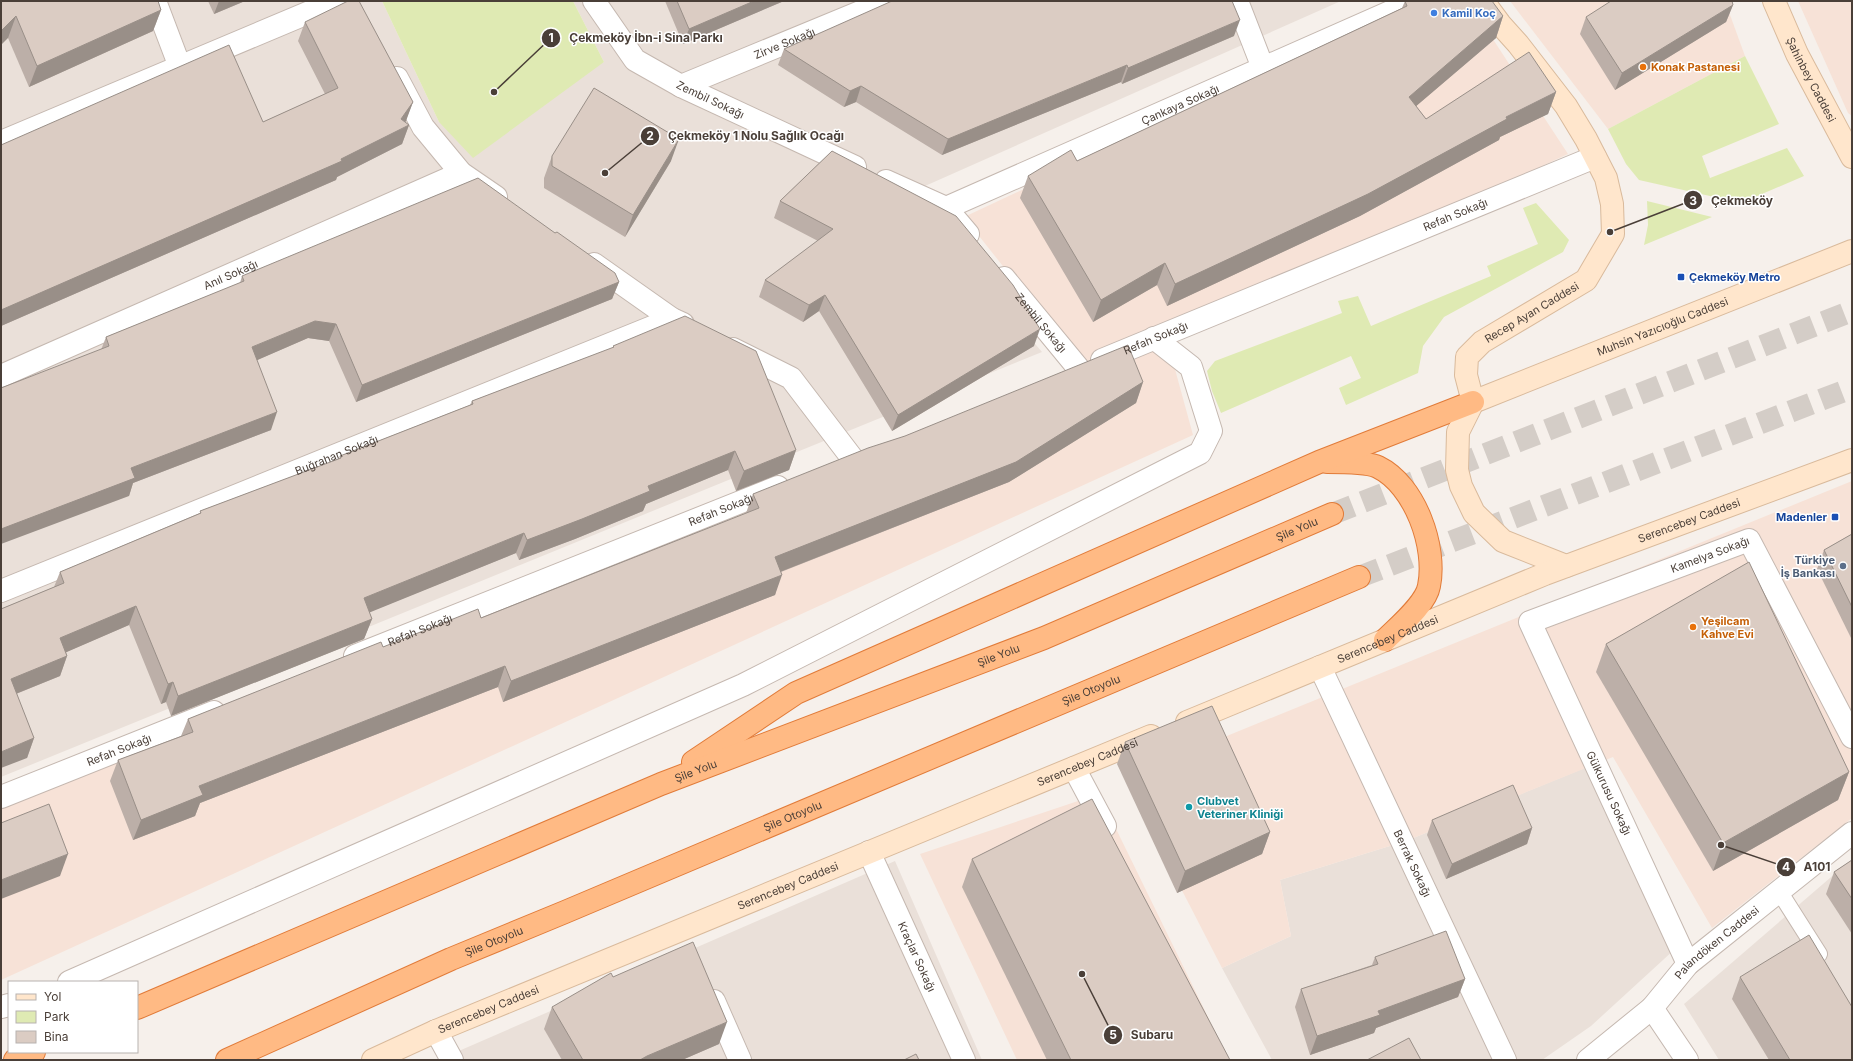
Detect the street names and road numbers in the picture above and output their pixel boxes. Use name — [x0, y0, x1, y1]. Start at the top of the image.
street label: Zirve Sokağı — [752, 24, 817, 62]
street label: Şahinbey Caddesi — [1784, 35, 1839, 124]
street label: Zembil Sokağı — [674, 78, 747, 121]
street label: Çankaya Sokağı — [1139, 81, 1221, 128]
street label: Refah Sokağı — [1421, 195, 1490, 234]
street label: Anıl Sokağı — [201, 257, 260, 293]
street label: Recep Ayan Caddesi — [1482, 279, 1581, 346]
street label: Zembil Sokağı — [1012, 290, 1070, 356]
street label: Muhsin Yazıcıoğlu Caddesi — [1595, 294, 1730, 359]
street label: Refah Sokağı — [1121, 318, 1190, 357]
street label: Buğrahan Sokağı — [293, 432, 380, 478]
street label: Refah Sokağı — [687, 491, 755, 529]
street label: Serencebey Caddesi — [1636, 495, 1742, 546]
street label: Şile Yolu — [1274, 514, 1320, 544]
street label: Kamelya Sokağı — [1669, 533, 1751, 576]
street label: Refah Sokağı — [386, 611, 454, 649]
street label: Serencebey Caddesi — [1335, 612, 1440, 666]
street label: Şile Yolu — [975, 641, 1022, 670]
street label: Şile Otoyolu — [1060, 672, 1122, 709]
street label: Refah Sokağı — [85, 731, 153, 769]
street label: Serencebey Caddesi — [1035, 735, 1140, 789]
street label: Gülkurusu Sokağı — [1583, 749, 1635, 837]
street label: Şile Yolu — [672, 756, 719, 785]
street label: Şile Otoyolu — [761, 797, 824, 834]
street label: Berrak Sokağı — [1391, 827, 1434, 899]
street label: Serencebey Caddesi — [735, 859, 840, 913]
street label: Palandöken Caddesi — [1671, 903, 1762, 982]
street label: Kraçlar Sokağı — [895, 919, 939, 994]
street label: Şile Otoyolu — [462, 923, 525, 960]
street label: Serencebey Caddesi — [436, 982, 541, 1036]

